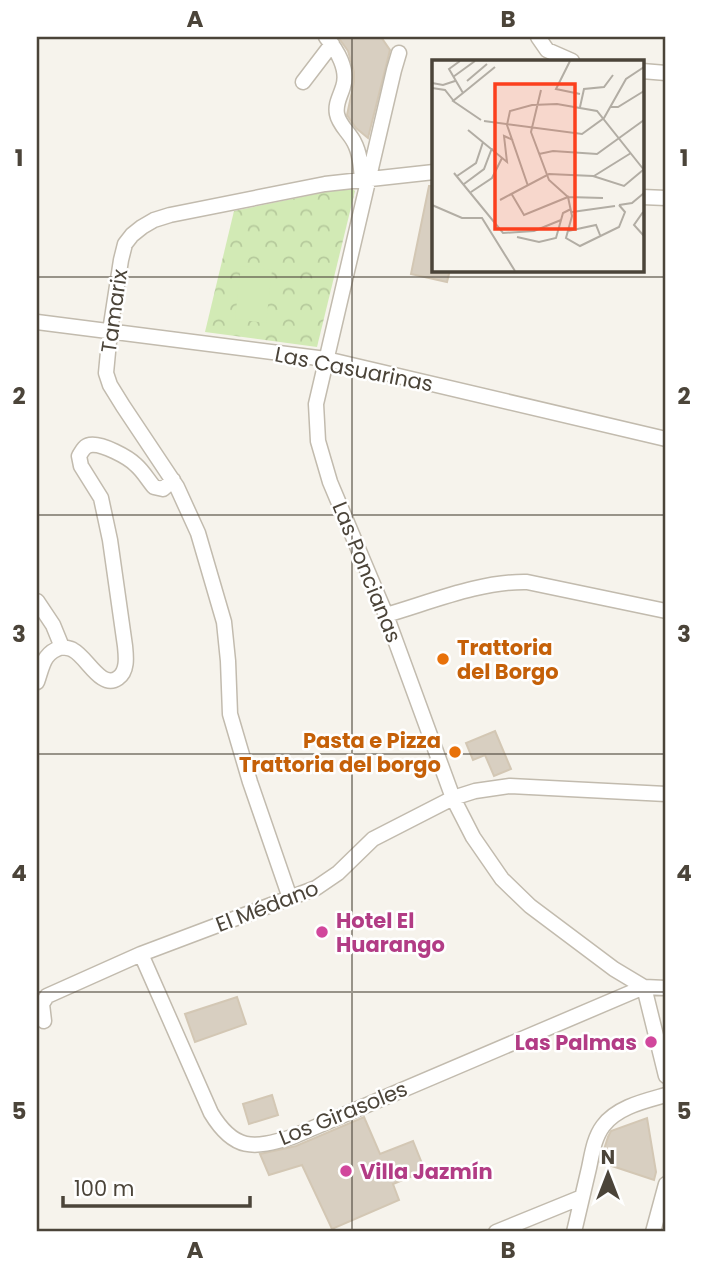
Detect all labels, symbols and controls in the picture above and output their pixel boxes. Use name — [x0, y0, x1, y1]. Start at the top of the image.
text: A — [187, 3, 204, 35]
text: B — [500, 3, 516, 35]
inset map — [432, 60, 644, 271]
text: 1 — [15, 142, 23, 174]
text: 1 — [680, 142, 688, 174]
street label: Tamarix — [94, 267, 134, 355]
street label: Las Casuarinas — [272, 339, 436, 399]
text: 2 — [12, 380, 26, 412]
text: 2 — [677, 380, 691, 412]
street label: Las Poncianas — [326, 497, 408, 647]
text: 3 — [12, 618, 26, 650]
text: 3 — [677, 618, 691, 650]
place label: Trattoria del Borgo — [457, 633, 559, 686]
marker: Trattoria del Borgo — [435, 651, 451, 667]
place label: Pasta e Pizza Trattoria del borgo — [239, 726, 441, 779]
marker: Pasta e Pizza Trattoria del borgo — [447, 744, 463, 760]
text: 4 — [11, 857, 27, 889]
text: 4 — [676, 857, 692, 889]
street label: El Médano — [211, 873, 323, 939]
place label: Hotel El Huarango — [336, 906, 445, 959]
marker: Hotel El Huarango — [314, 924, 330, 940]
place label: Las Palmas — [515, 1028, 637, 1057]
marker: Las Palmas — [643, 1034, 659, 1050]
street label: Los Girasoles — [274, 1074, 412, 1152]
text: 5 — [12, 1095, 26, 1127]
text: 5 — [677, 1095, 691, 1127]
north arrow — [574, 1140, 644, 1210]
text: N — [601, 1144, 615, 1171]
place label: Villa Jazmín — [360, 1157, 493, 1186]
marker: Villa Jazmín — [338, 1163, 354, 1179]
scale bar — [63, 1164, 250, 1208]
text: 100 m — [74, 1174, 134, 1203]
text: A — [187, 1234, 204, 1266]
text: B — [500, 1234, 516, 1266]

